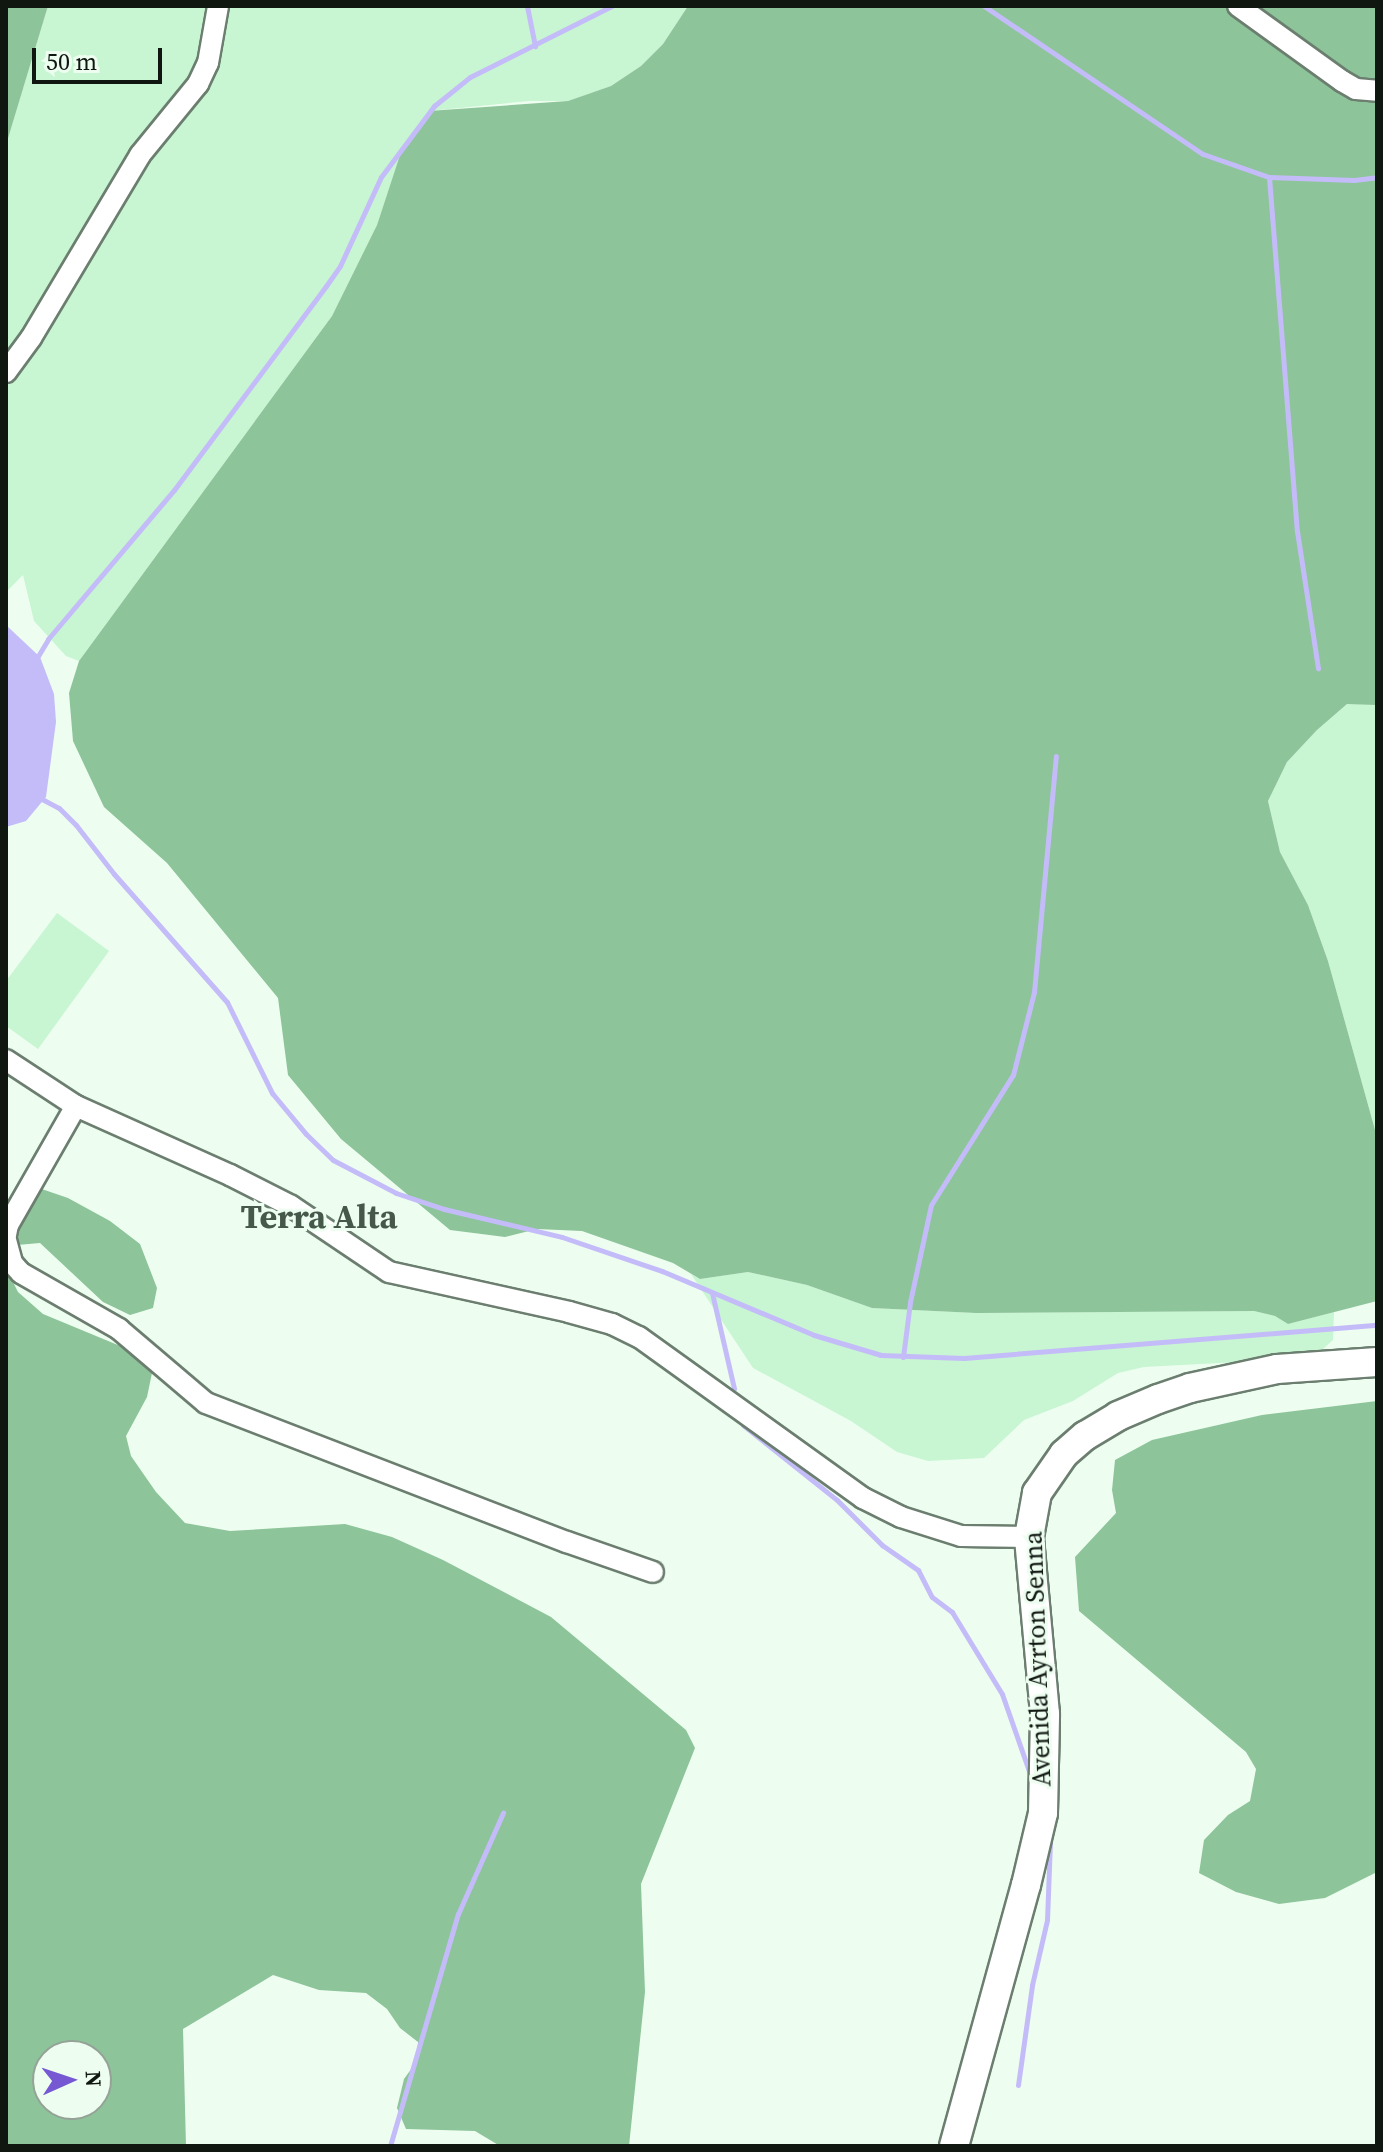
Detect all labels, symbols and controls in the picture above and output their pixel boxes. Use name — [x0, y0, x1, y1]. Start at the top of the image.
scale bar — [36, 32, 166, 82]
text: 50 m — [46, 45, 97, 78]
district label: Terra Alta — [241, 1197, 397, 1237]
street label: Avenida Ayrton Senna — [1018, 1531, 1058, 1787]
north arrow — [32, 2040, 112, 2120]
text: N — [79, 2070, 109, 2088]

